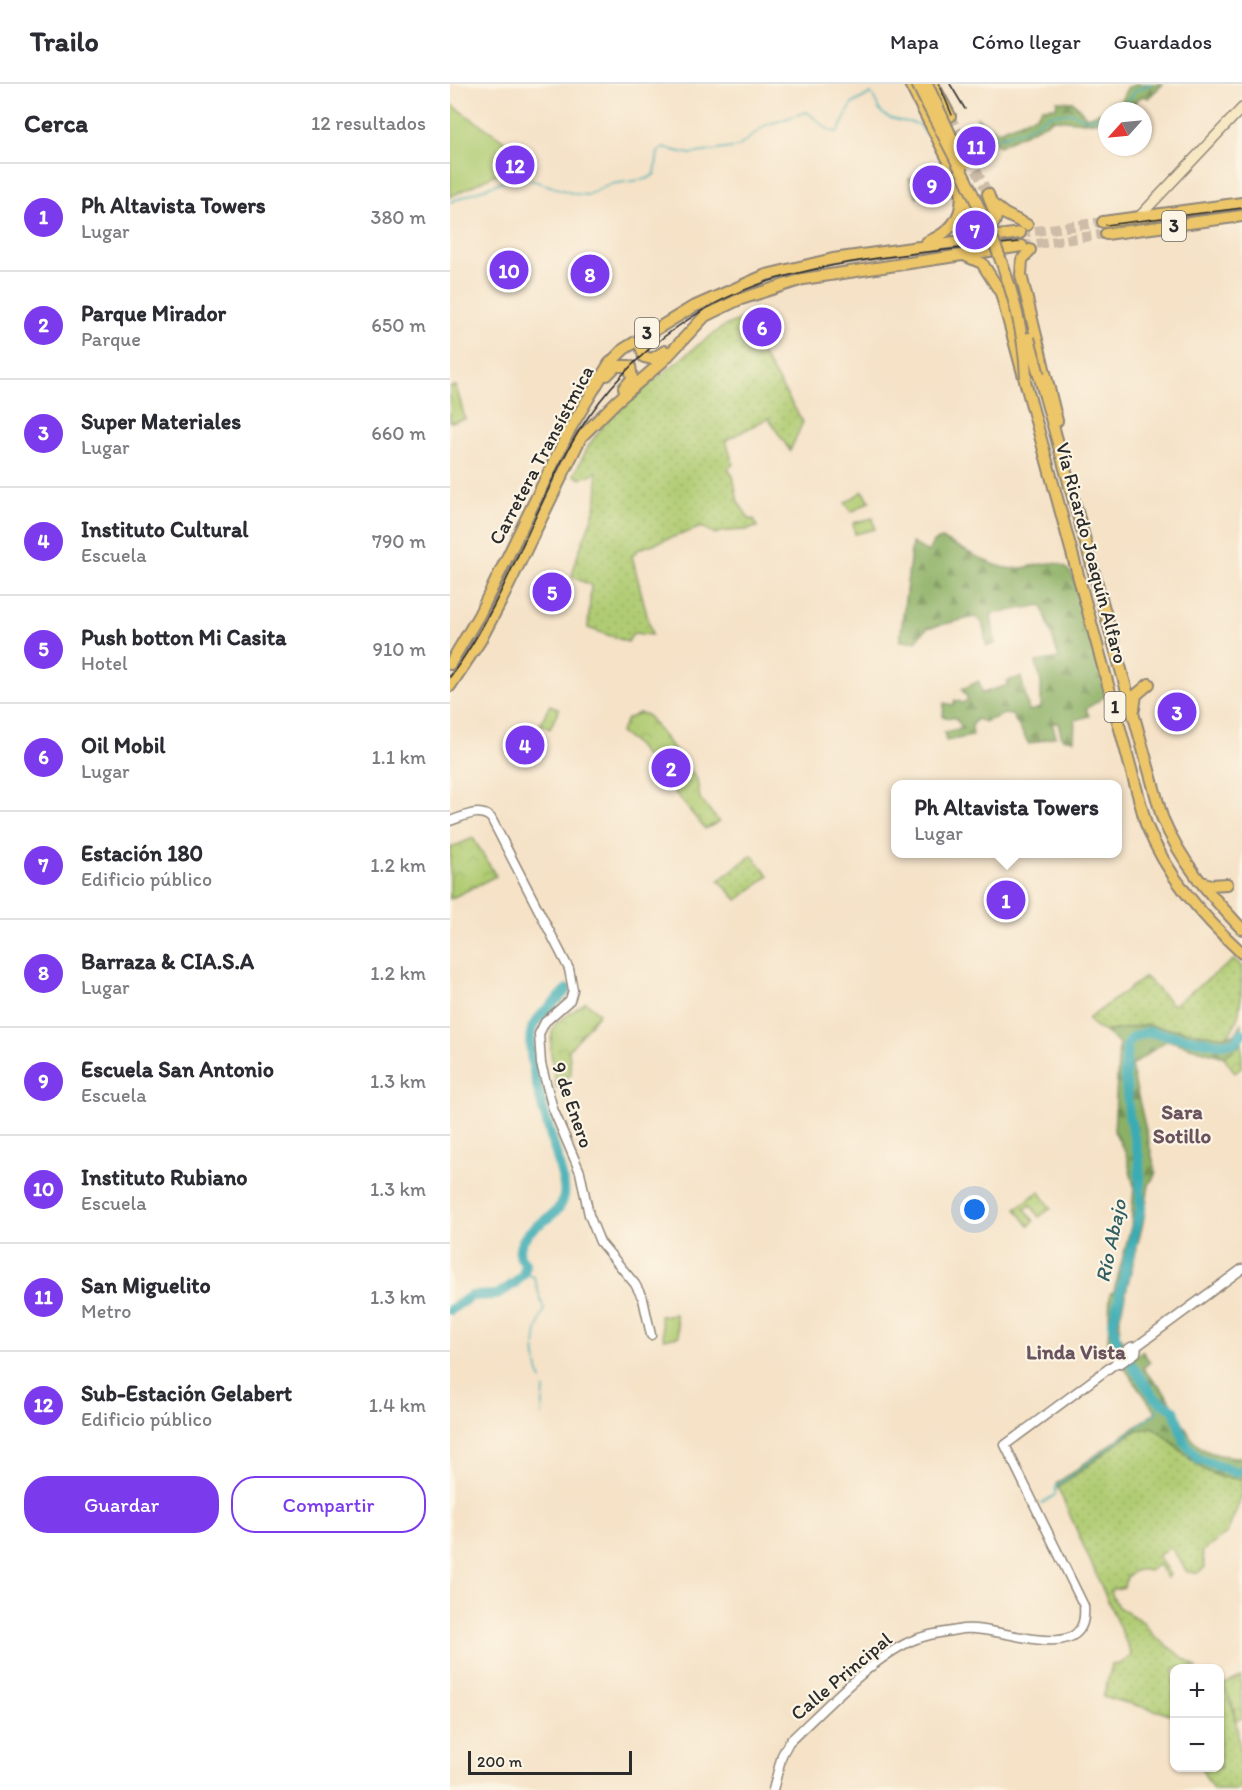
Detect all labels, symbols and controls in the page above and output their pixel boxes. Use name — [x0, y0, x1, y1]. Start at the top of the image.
text: Trailo — [30, 24, 99, 58]
text: Mapa — [890, 29, 939, 54]
text: Cómo llegar — [972, 29, 1081, 54]
text: Guardados — [1114, 29, 1212, 54]
north arrow — [1098, 102, 1152, 156]
text: Cerca — [24, 107, 88, 139]
text: 12 resultados — [311, 111, 426, 135]
pin: 11 — [956, 124, 996, 168]
pin: 12 — [496, 142, 534, 188]
pin: 9 — [912, 162, 952, 208]
text: Ph Altavista Towers — [81, 192, 266, 219]
text: 1 — [39, 205, 48, 229]
text: 380 m — [371, 205, 426, 229]
pin: 7 — [956, 208, 994, 252]
road number: 3 — [1162, 211, 1186, 241]
text: Lugar — [81, 219, 130, 243]
pin: 10 — [490, 248, 528, 292]
pin: 8 — [570, 252, 610, 297]
text: Parque Mirador — [81, 300, 226, 327]
pin: 6 — [742, 304, 782, 350]
text: 2 — [38, 313, 49, 337]
text: 650 m — [371, 313, 426, 337]
road number: 3 — [635, 318, 659, 348]
text: Parque — [81, 327, 141, 351]
street label: Carretera Transístmica — [484, 361, 599, 549]
text: Super Materiales — [81, 408, 241, 435]
text: 3 — [38, 421, 49, 445]
text: 660 m — [371, 421, 426, 445]
text: Lugar — [81, 435, 130, 459]
street label: Vía Ricardo Joaquín Alfaro — [1051, 440, 1133, 666]
text: Instituto Cultural — [81, 516, 249, 543]
text: 4 — [37, 529, 50, 553]
text: 790 m — [372, 529, 426, 553]
text: Escuela — [81, 543, 147, 567]
pin: 5 — [532, 570, 572, 614]
text: Push botton Mi Casita — [81, 624, 287, 651]
text: 5 — [38, 637, 49, 661]
text: 910 m — [373, 637, 426, 661]
text: Hotel — [81, 651, 128, 675]
pin: 3 — [1158, 690, 1196, 734]
road number: 1 — [1104, 692, 1126, 722]
pin: 4 — [506, 722, 544, 768]
text: Oil Mobil — [81, 732, 165, 759]
text: 6 — [38, 745, 49, 769]
text: 1.1 km — [372, 745, 426, 769]
pin: 2 — [652, 746, 690, 790]
text: Lugar — [81, 759, 130, 783]
popup — [891, 780, 1122, 858]
text: Ph Altavista Towers — [914, 794, 1099, 821]
text: Lugar — [914, 821, 963, 845]
text: Estación 180 — [81, 840, 203, 867]
text: 7 — [39, 853, 48, 877]
text: 1.2 km — [370, 853, 426, 877]
text: Edificio público — [81, 867, 212, 891]
pin: 1 — [986, 878, 1026, 922]
text: Barraza & CIA.S.A — [81, 948, 254, 975]
text: 8 — [38, 961, 49, 985]
text: 1.2 km — [370, 961, 426, 985]
text: Lugar — [81, 975, 130, 999]
text: Escuela San Antonio — [81, 1056, 274, 1083]
street label: 9 de Enero — [547, 1059, 599, 1151]
text: 9 — [38, 1069, 49, 1093]
text: 1.3 km — [370, 1069, 426, 1093]
text: Escuela — [81, 1083, 147, 1107]
district label: Sara Sotillo — [1153, 1099, 1211, 1148]
text: Instituto Rubiano — [81, 1164, 248, 1191]
text: 10 — [33, 1177, 54, 1201]
text: 1.3 km — [370, 1177, 426, 1201]
text: Escuela — [81, 1191, 147, 1215]
your location — [960, 1195, 989, 1224]
water label: Río Abajo — [1090, 1196, 1132, 1285]
text: San Miguelito — [81, 1272, 211, 1299]
text: 11 — [34, 1285, 53, 1309]
text: 1.3 km — [370, 1285, 426, 1309]
text: Metro — [81, 1299, 131, 1323]
district label: Linda Vista — [1026, 1339, 1127, 1364]
text: Sub-Estación Gelabert — [81, 1380, 292, 1407]
text: 12 — [34, 1393, 53, 1417]
text: 1.4 km — [369, 1393, 426, 1417]
text: Edificio público — [81, 1407, 212, 1431]
button: Guardar — [24, 1476, 219, 1533]
button: Compartir — [231, 1476, 426, 1533]
street label: Calle Principal — [786, 1627, 897, 1725]
map controls — [1170, 1664, 1224, 1772]
button: + — [1170, 1664, 1224, 1718]
button: − — [1170, 1718, 1224, 1772]
scale bar — [468, 1748, 632, 1776]
text: 200 m — [477, 1752, 522, 1771]

